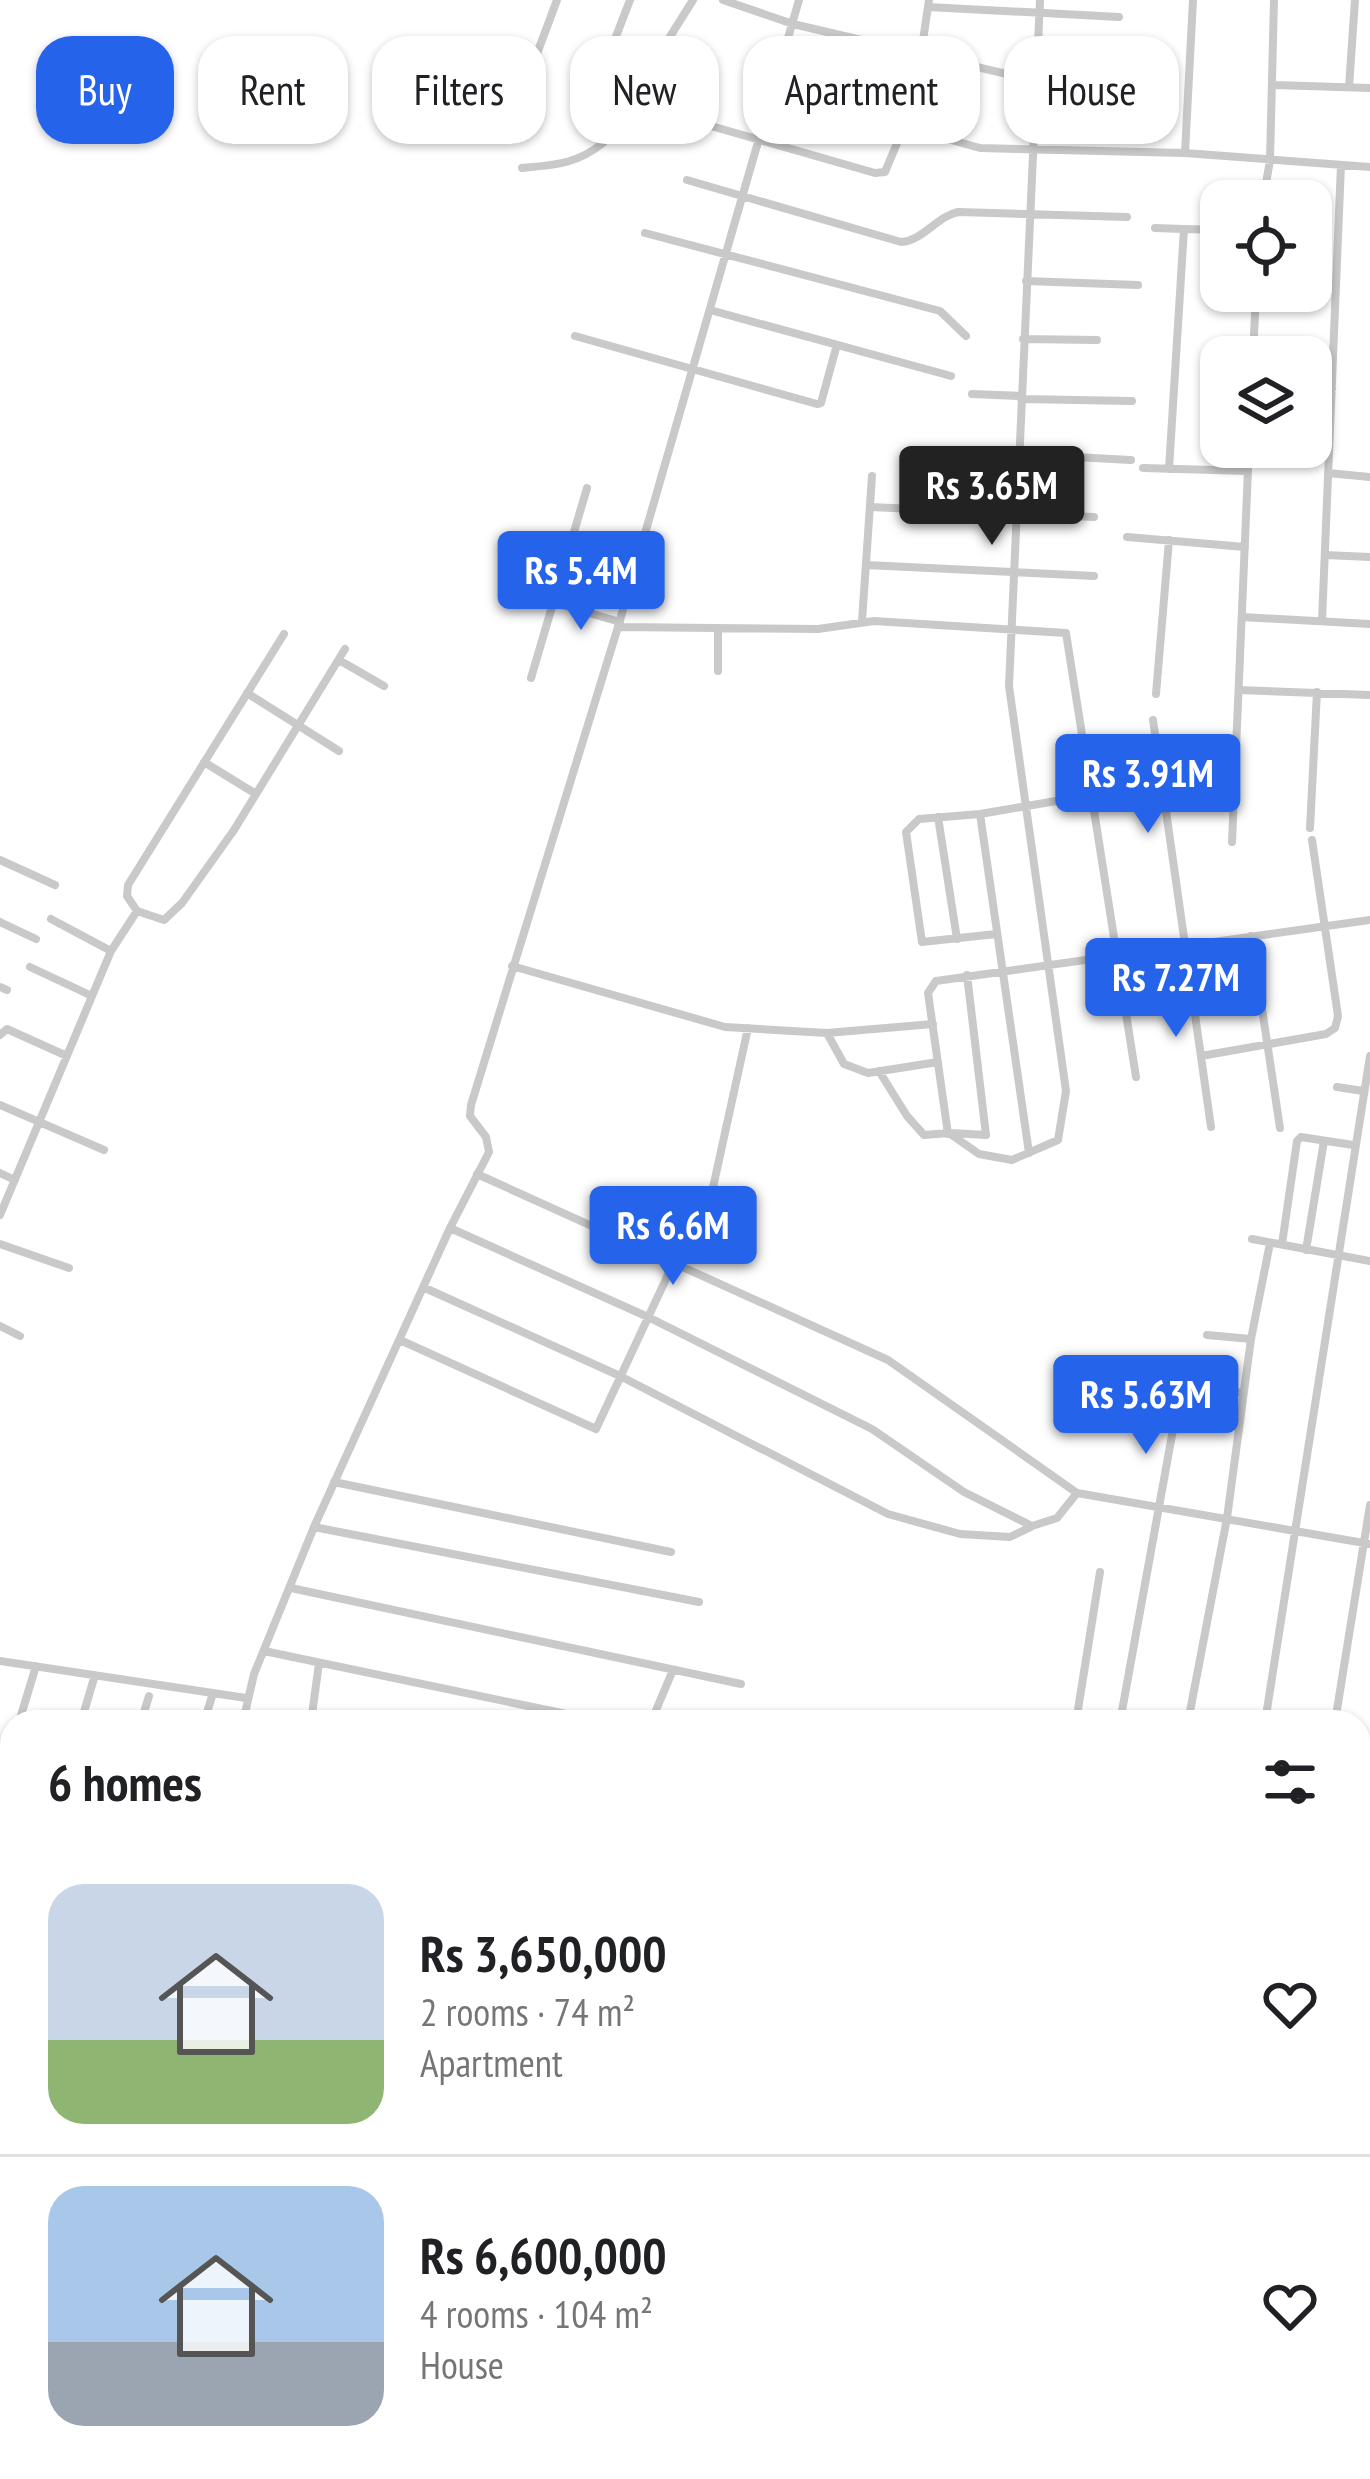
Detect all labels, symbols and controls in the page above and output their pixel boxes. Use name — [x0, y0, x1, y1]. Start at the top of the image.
chip: Buy — [36, 36, 174, 144]
chip: Rent — [198, 36, 348, 144]
chip: Filters — [372, 36, 546, 144]
chip: New — [570, 36, 719, 144]
chip: Apartment — [743, 36, 980, 144]
chip: House — [1004, 36, 1179, 144]
map controls — [1200, 180, 1332, 468]
button: locate — [1200, 180, 1332, 312]
button: layers — [1200, 336, 1332, 468]
pin: Rs 3.65M — [868, 446, 1116, 548]
text: Rs 3.65M — [926, 459, 1058, 510]
pin: Rs 5.4M — [470, 531, 692, 633]
text: Rs 5.4M — [525, 544, 637, 595]
pin: Rs 3.91M — [1024, 734, 1272, 836]
text: Rs 3.91M — [1082, 747, 1214, 798]
pin: Rs 7.27M — [1052, 938, 1300, 1040]
text: Rs 7.27M — [1112, 951, 1240, 1002]
pin: Rs 6.6M — [562, 1186, 784, 1288]
text: Rs 6.6M — [617, 1199, 729, 1250]
pin: Rs 5.63M — [1022, 1355, 1270, 1457]
text: Rs 5.63M — [1080, 1368, 1212, 1419]
text: 6 homes — [48, 1749, 202, 1815]
icon: filters — [1257, 1749, 1323, 1815]
text: Rs 3,650,000 — [420, 1920, 667, 1986]
icon: home — [144, 1932, 288, 2076]
icon: heart — [1257, 1971, 1323, 2037]
text: 2 rooms · 74 m² — [420, 1986, 635, 2037]
text: Apartment — [420, 2037, 563, 2088]
text: Rs 6,600,000 — [420, 2222, 667, 2288]
icon: home — [144, 2234, 288, 2378]
icon: heart — [1257, 2273, 1323, 2339]
text: 4 rooms · 104 m² — [420, 2288, 653, 2339]
text: House — [420, 2339, 504, 2390]

